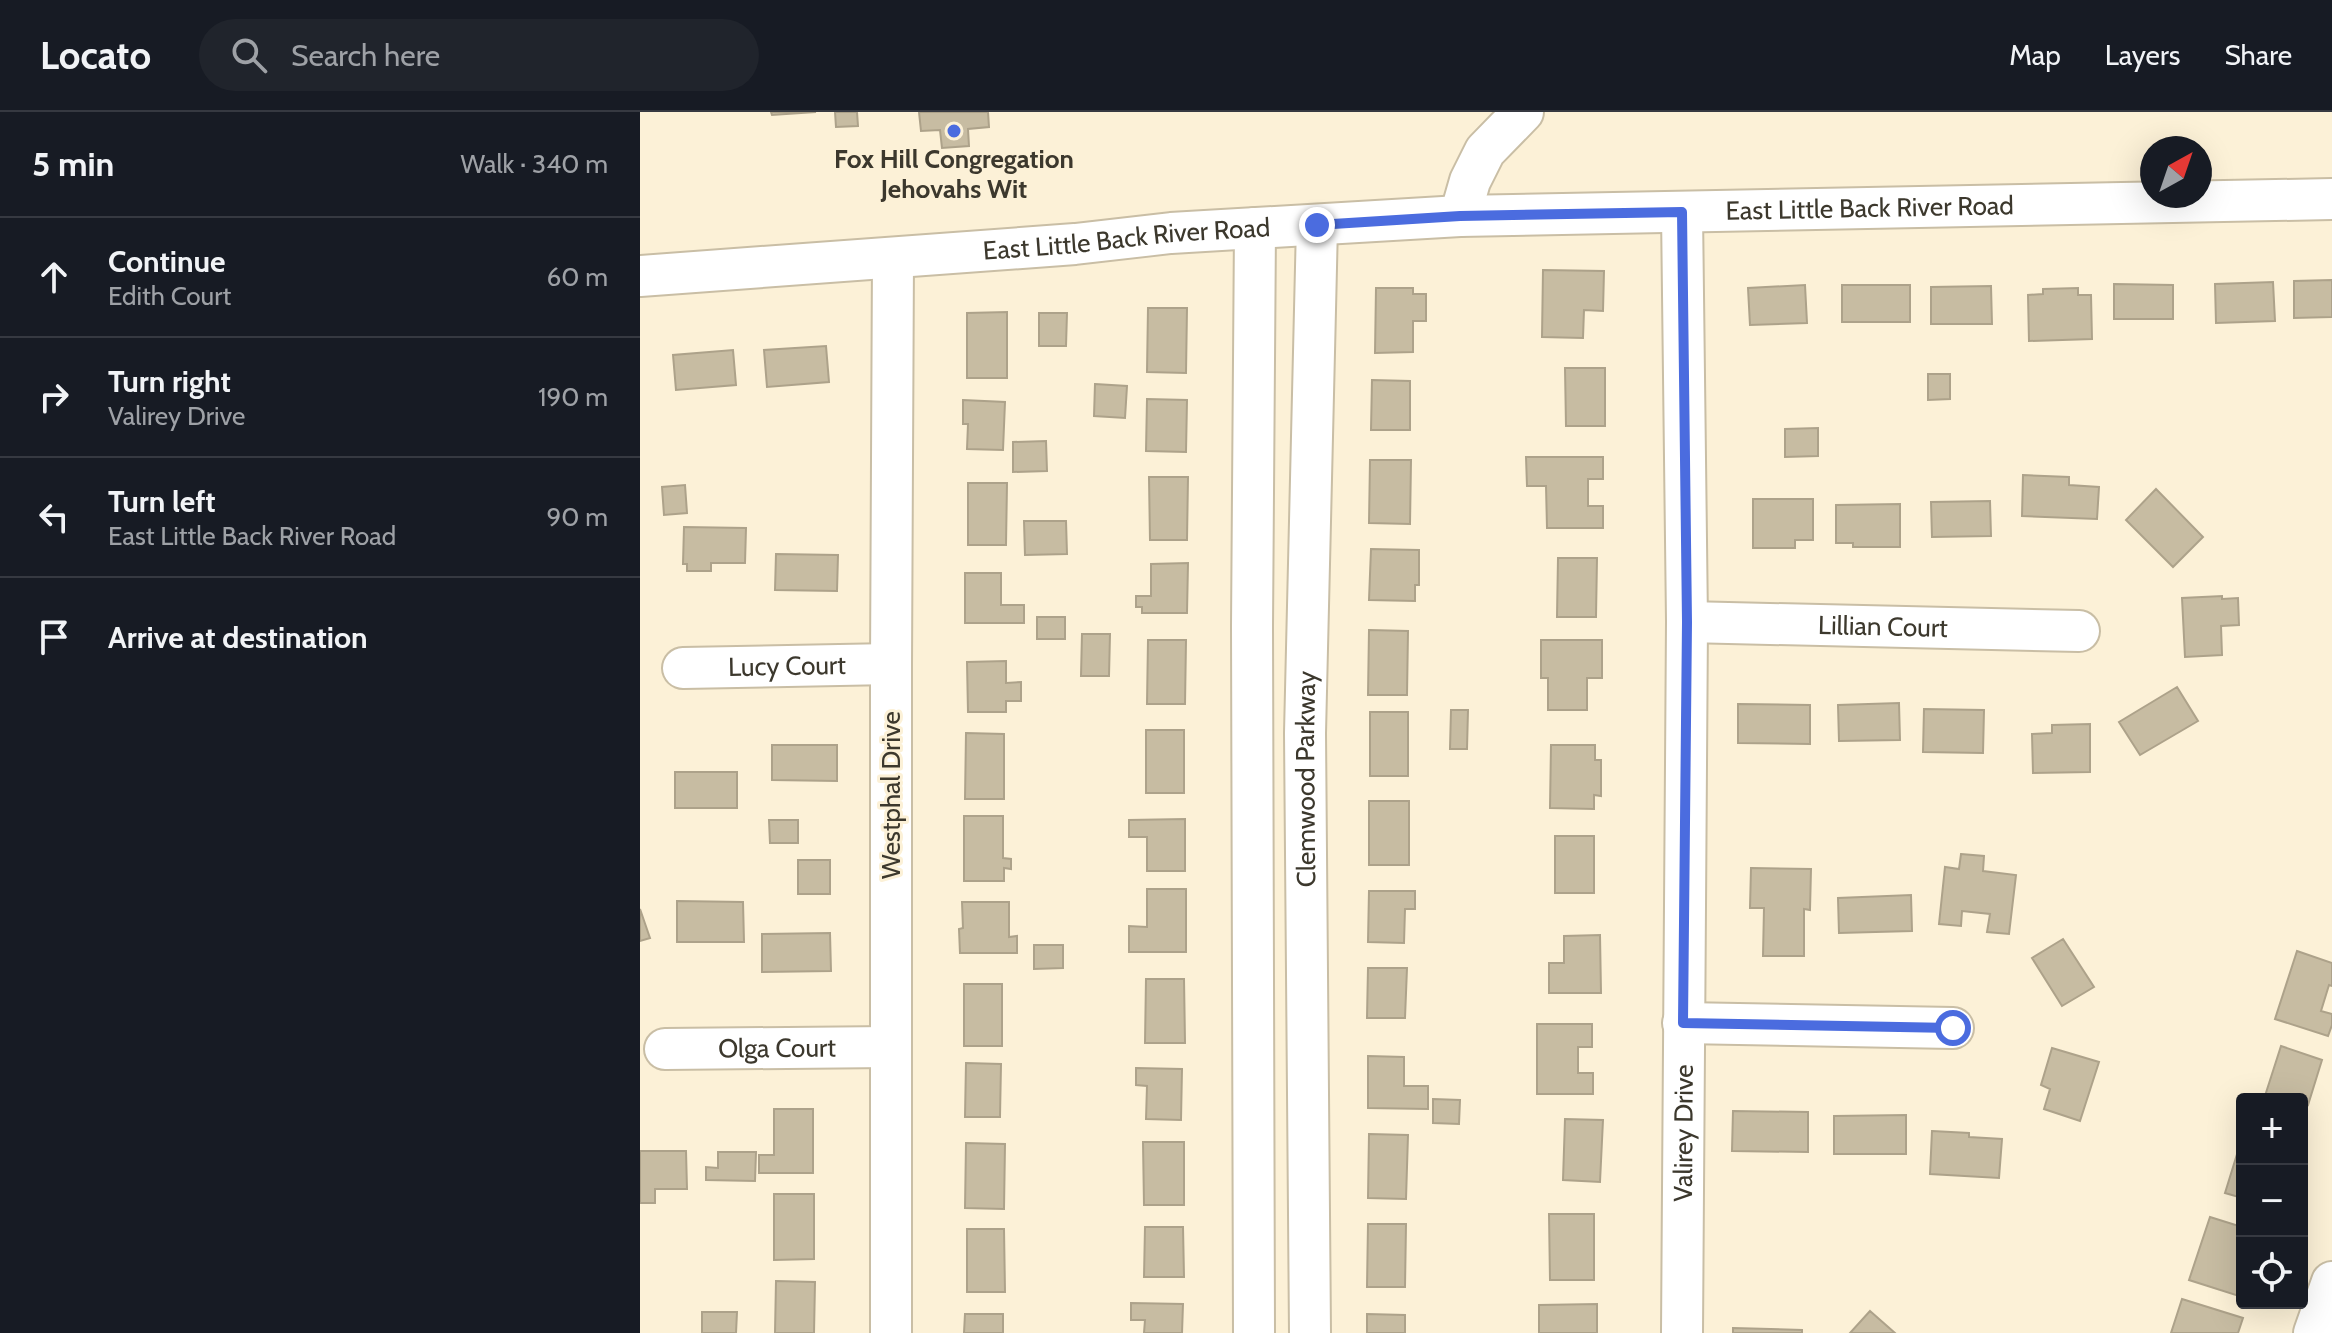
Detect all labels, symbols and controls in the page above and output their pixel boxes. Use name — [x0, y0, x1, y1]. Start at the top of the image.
search box — [199, 19, 759, 91]
text: Locato — [40, 32, 151, 79]
icon: search — [227, 33, 271, 77]
text: Search here — [291, 37, 440, 74]
text: Map — [2009, 38, 2061, 72]
text: Layers — [2105, 38, 2180, 72]
text: Share — [2224, 38, 2292, 72]
marker: Fox Hill Congregation Jehovahs Wit — [945, 122, 963, 140]
north arrow — [2140, 136, 2212, 208]
text: 5 min — [32, 143, 114, 185]
place label: Fox Hill Congregation Jehovahs Wit — [834, 143, 1074, 205]
text: Walk · 340 m — [460, 148, 608, 180]
street label: East Little Back River Road — [1725, 189, 2014, 227]
route end — [1299, 207, 1335, 243]
street label: East Little Back River Road — [982, 211, 1271, 267]
text: Continue — [108, 243, 225, 280]
icon: ahead — [32, 255, 76, 299]
text: 60 m — [546, 261, 608, 293]
text: Edith Court — [108, 280, 231, 312]
text: Turn right — [108, 363, 231, 400]
icon: right — [32, 375, 76, 419]
text: 190 m — [538, 381, 608, 413]
text: Valirey Drive — [108, 400, 245, 432]
text: Turn left — [108, 483, 216, 520]
icon: left — [32, 495, 76, 539]
text: 90 m — [546, 501, 608, 533]
text: East Little Back River Road — [108, 520, 396, 552]
street label: Lillian Court — [1818, 609, 1948, 644]
icon: arrive — [32, 615, 76, 659]
text: Arrive at destination — [108, 619, 368, 656]
street label: Lucy Court — [728, 649, 846, 683]
street label: Clemwood Parkway — [1289, 670, 1322, 887]
street label: Westphal Drive — [875, 711, 907, 879]
route start — [1935, 1010, 1971, 1046]
street label: Olga Court — [718, 1031, 836, 1065]
street label: Valirey Drive — [1667, 1064, 1700, 1202]
map controls — [2236, 1093, 2308, 1309]
button: + — [2236, 1093, 2308, 1165]
button: − — [2236, 1165, 2308, 1237]
button: locate — [2236, 1237, 2308, 1309]

